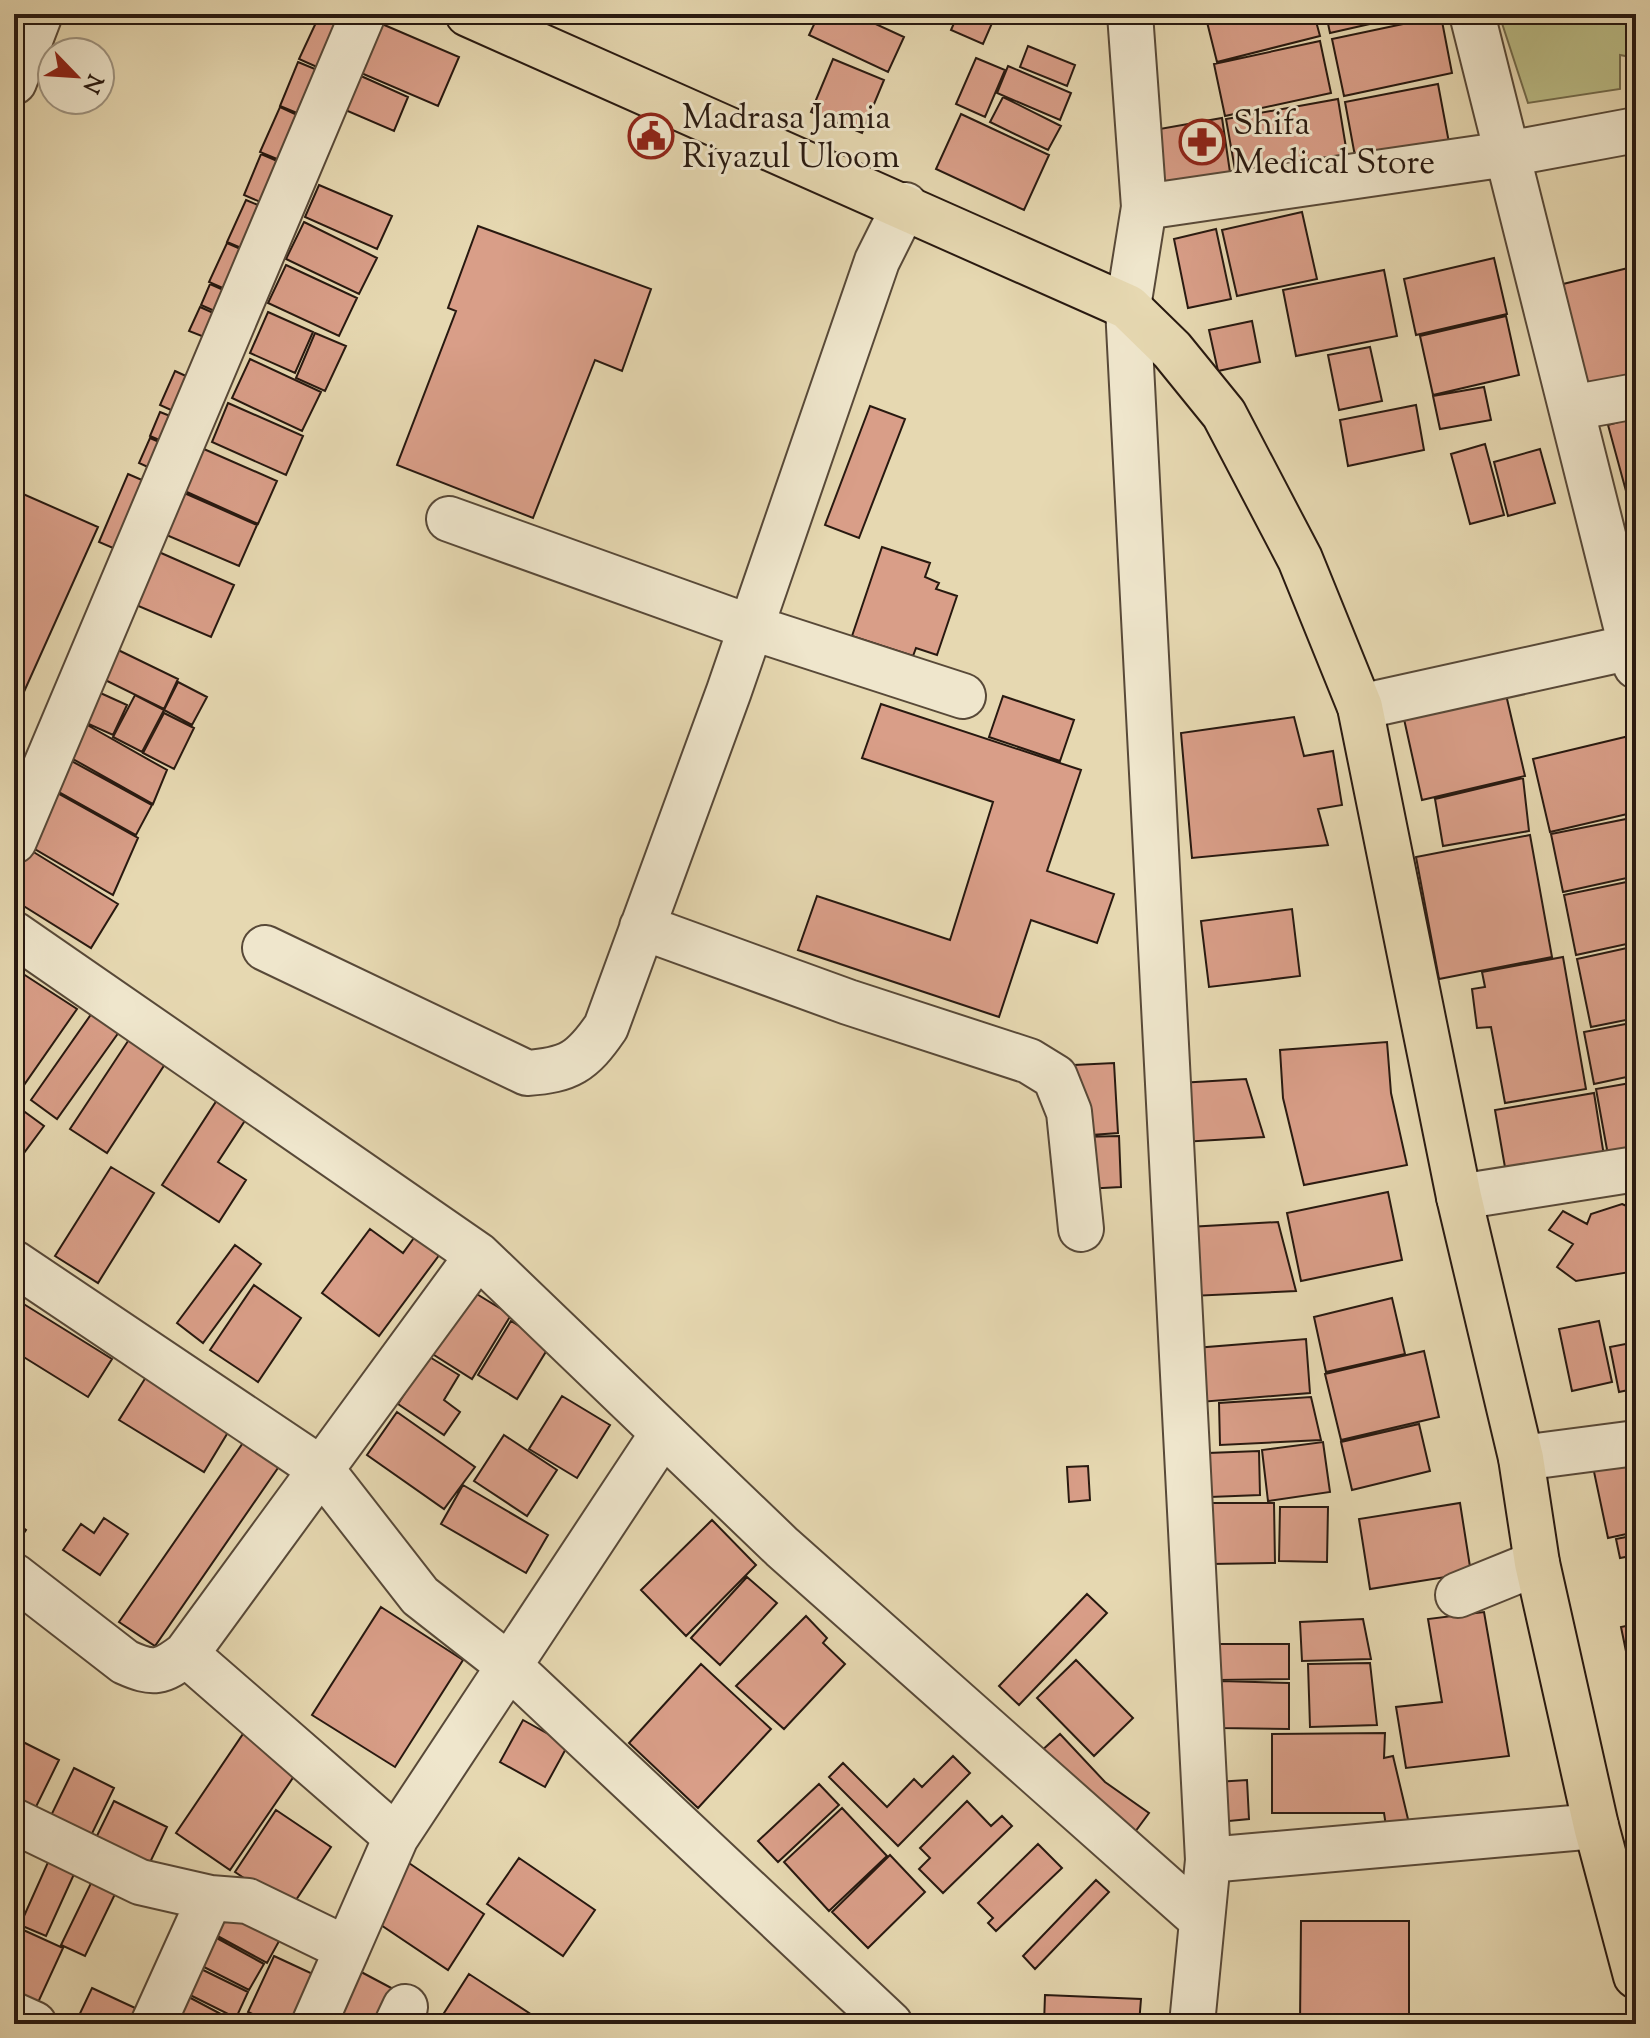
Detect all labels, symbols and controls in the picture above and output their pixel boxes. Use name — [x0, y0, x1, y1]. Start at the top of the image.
north arrow — [36, 36, 116, 116]
text: N — [73, 68, 110, 98]
place label: Madrasa Jamia Riyazul Uloom — [682, 95, 900, 183]
place label: Shifa Medical Store — [1233, 101, 1435, 189]
public building icon: Madrasa Jamia Riyazul Uloom — [627, 112, 675, 160]
pharmacy icon: Shifa Medical Store — [1178, 118, 1226, 166]

